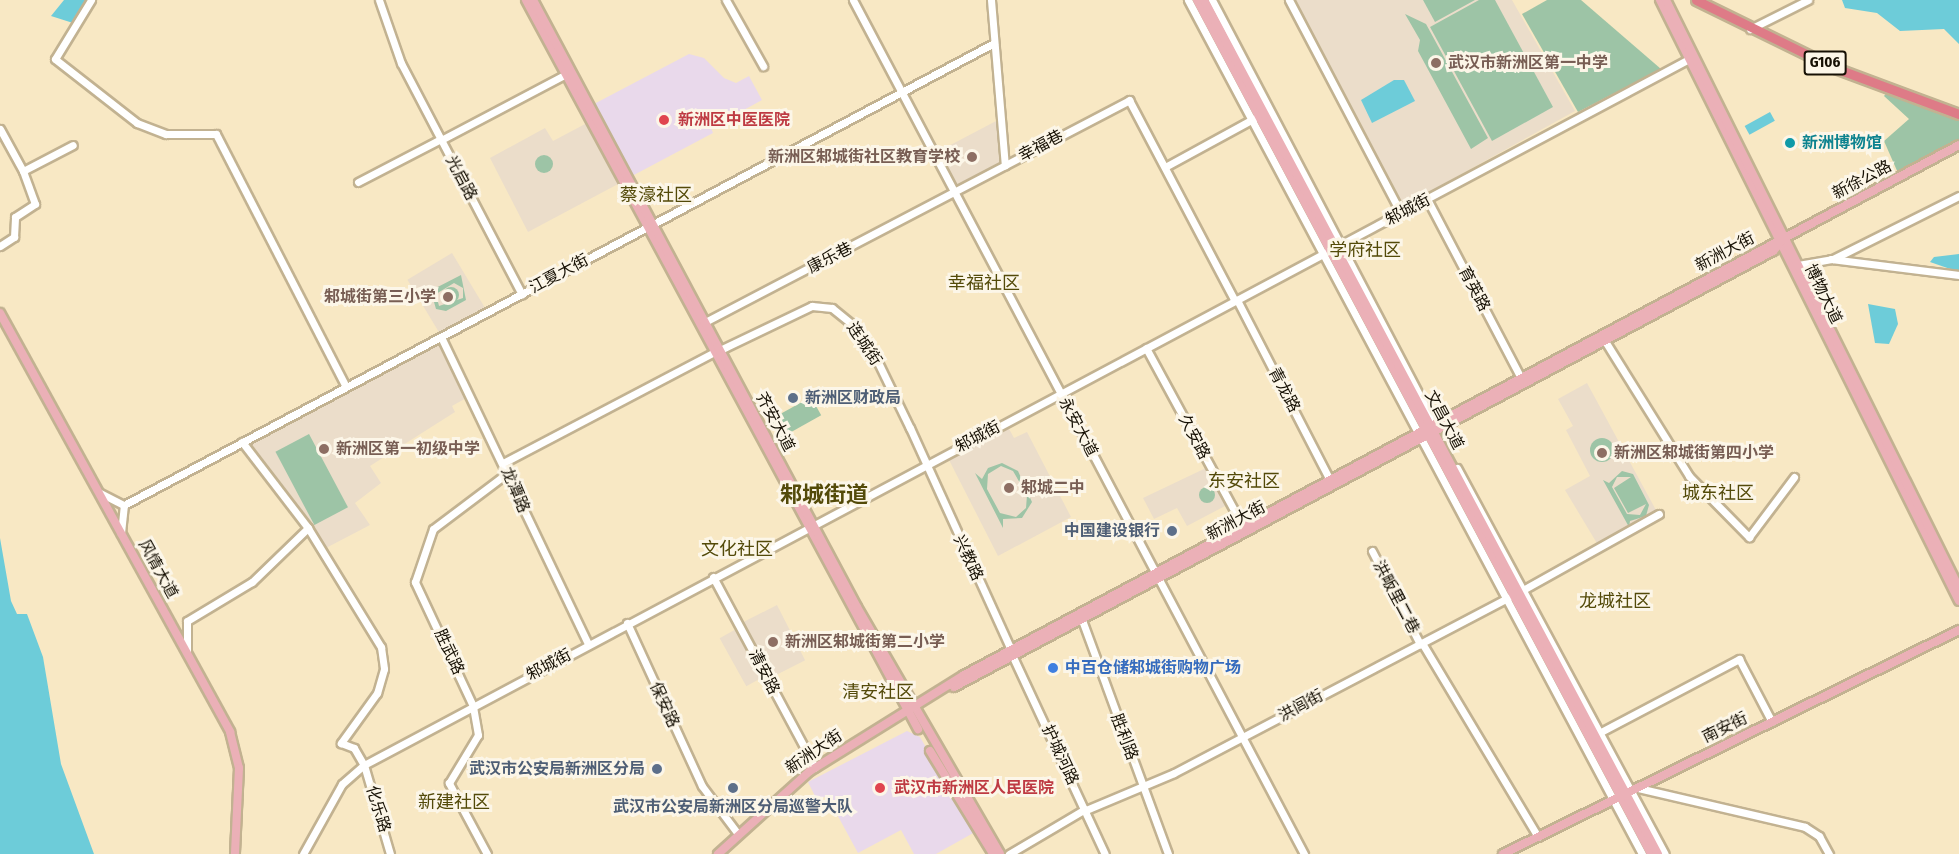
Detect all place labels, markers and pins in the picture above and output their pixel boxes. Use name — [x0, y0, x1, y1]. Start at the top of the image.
place label: 武汉市新洲区第一中学 — [1448, 53, 1608, 73]
marker: 武汉市新洲区第一中学 — [1429, 56, 1443, 70]
place label: 新洲区中医医院 — [678, 110, 790, 130]
marker: 新洲区中医医院 — [655, 111, 673, 129]
place label: 新洲博物馆 — [1802, 133, 1882, 153]
marker: 新洲博物馆 — [1783, 136, 1797, 150]
place label: 新洲区邾城街社区教育学校 — [768, 147, 960, 167]
marker: 新洲区邾城街社区教育学校 — [965, 150, 979, 164]
place label: 邾城街第三小学 — [324, 287, 436, 307]
marker: 邾城街第三小学 — [441, 290, 455, 304]
place label: 新洲区财政局 — [805, 388, 901, 408]
marker: 新洲区财政局 — [786, 391, 800, 405]
place label: 新洲区第一初级中学 — [336, 439, 480, 459]
marker: 新洲区第一初级中学 — [317, 442, 331, 456]
place label: 新洲区邾城街第四小学 — [1614, 443, 1774, 463]
marker: 新洲区邾城街第四小学 — [1595, 446, 1609, 460]
place label: 邾城二中 — [1021, 478, 1085, 498]
marker: 邾城二中 — [1002, 481, 1016, 495]
place label: 中国建设银行 — [1064, 521, 1160, 541]
marker: 中国建设银行 — [1165, 524, 1179, 538]
place label: 新洲区邾城街第二小学 — [785, 632, 945, 652]
marker: 新洲区邾城街第二小学 — [766, 635, 780, 649]
place label: 中百仓储邾城街购物广场 — [1065, 658, 1241, 678]
marker: 中百仓储邾城街购物广场 — [1046, 661, 1060, 675]
place label: 武汉市公安局新洲区分局 — [469, 759, 645, 779]
marker: 武汉市公安局新洲区分局 — [650, 762, 664, 776]
place label: 武汉市新洲区人民医院 — [894, 778, 1054, 798]
marker: 武汉市新洲区人民医院 — [871, 779, 889, 797]
marker: 武汉市公安局新洲区分局巡警大队 — [726, 781, 740, 795]
place label: 武汉市公安局新洲区分局巡警大队 — [613, 797, 853, 817]

